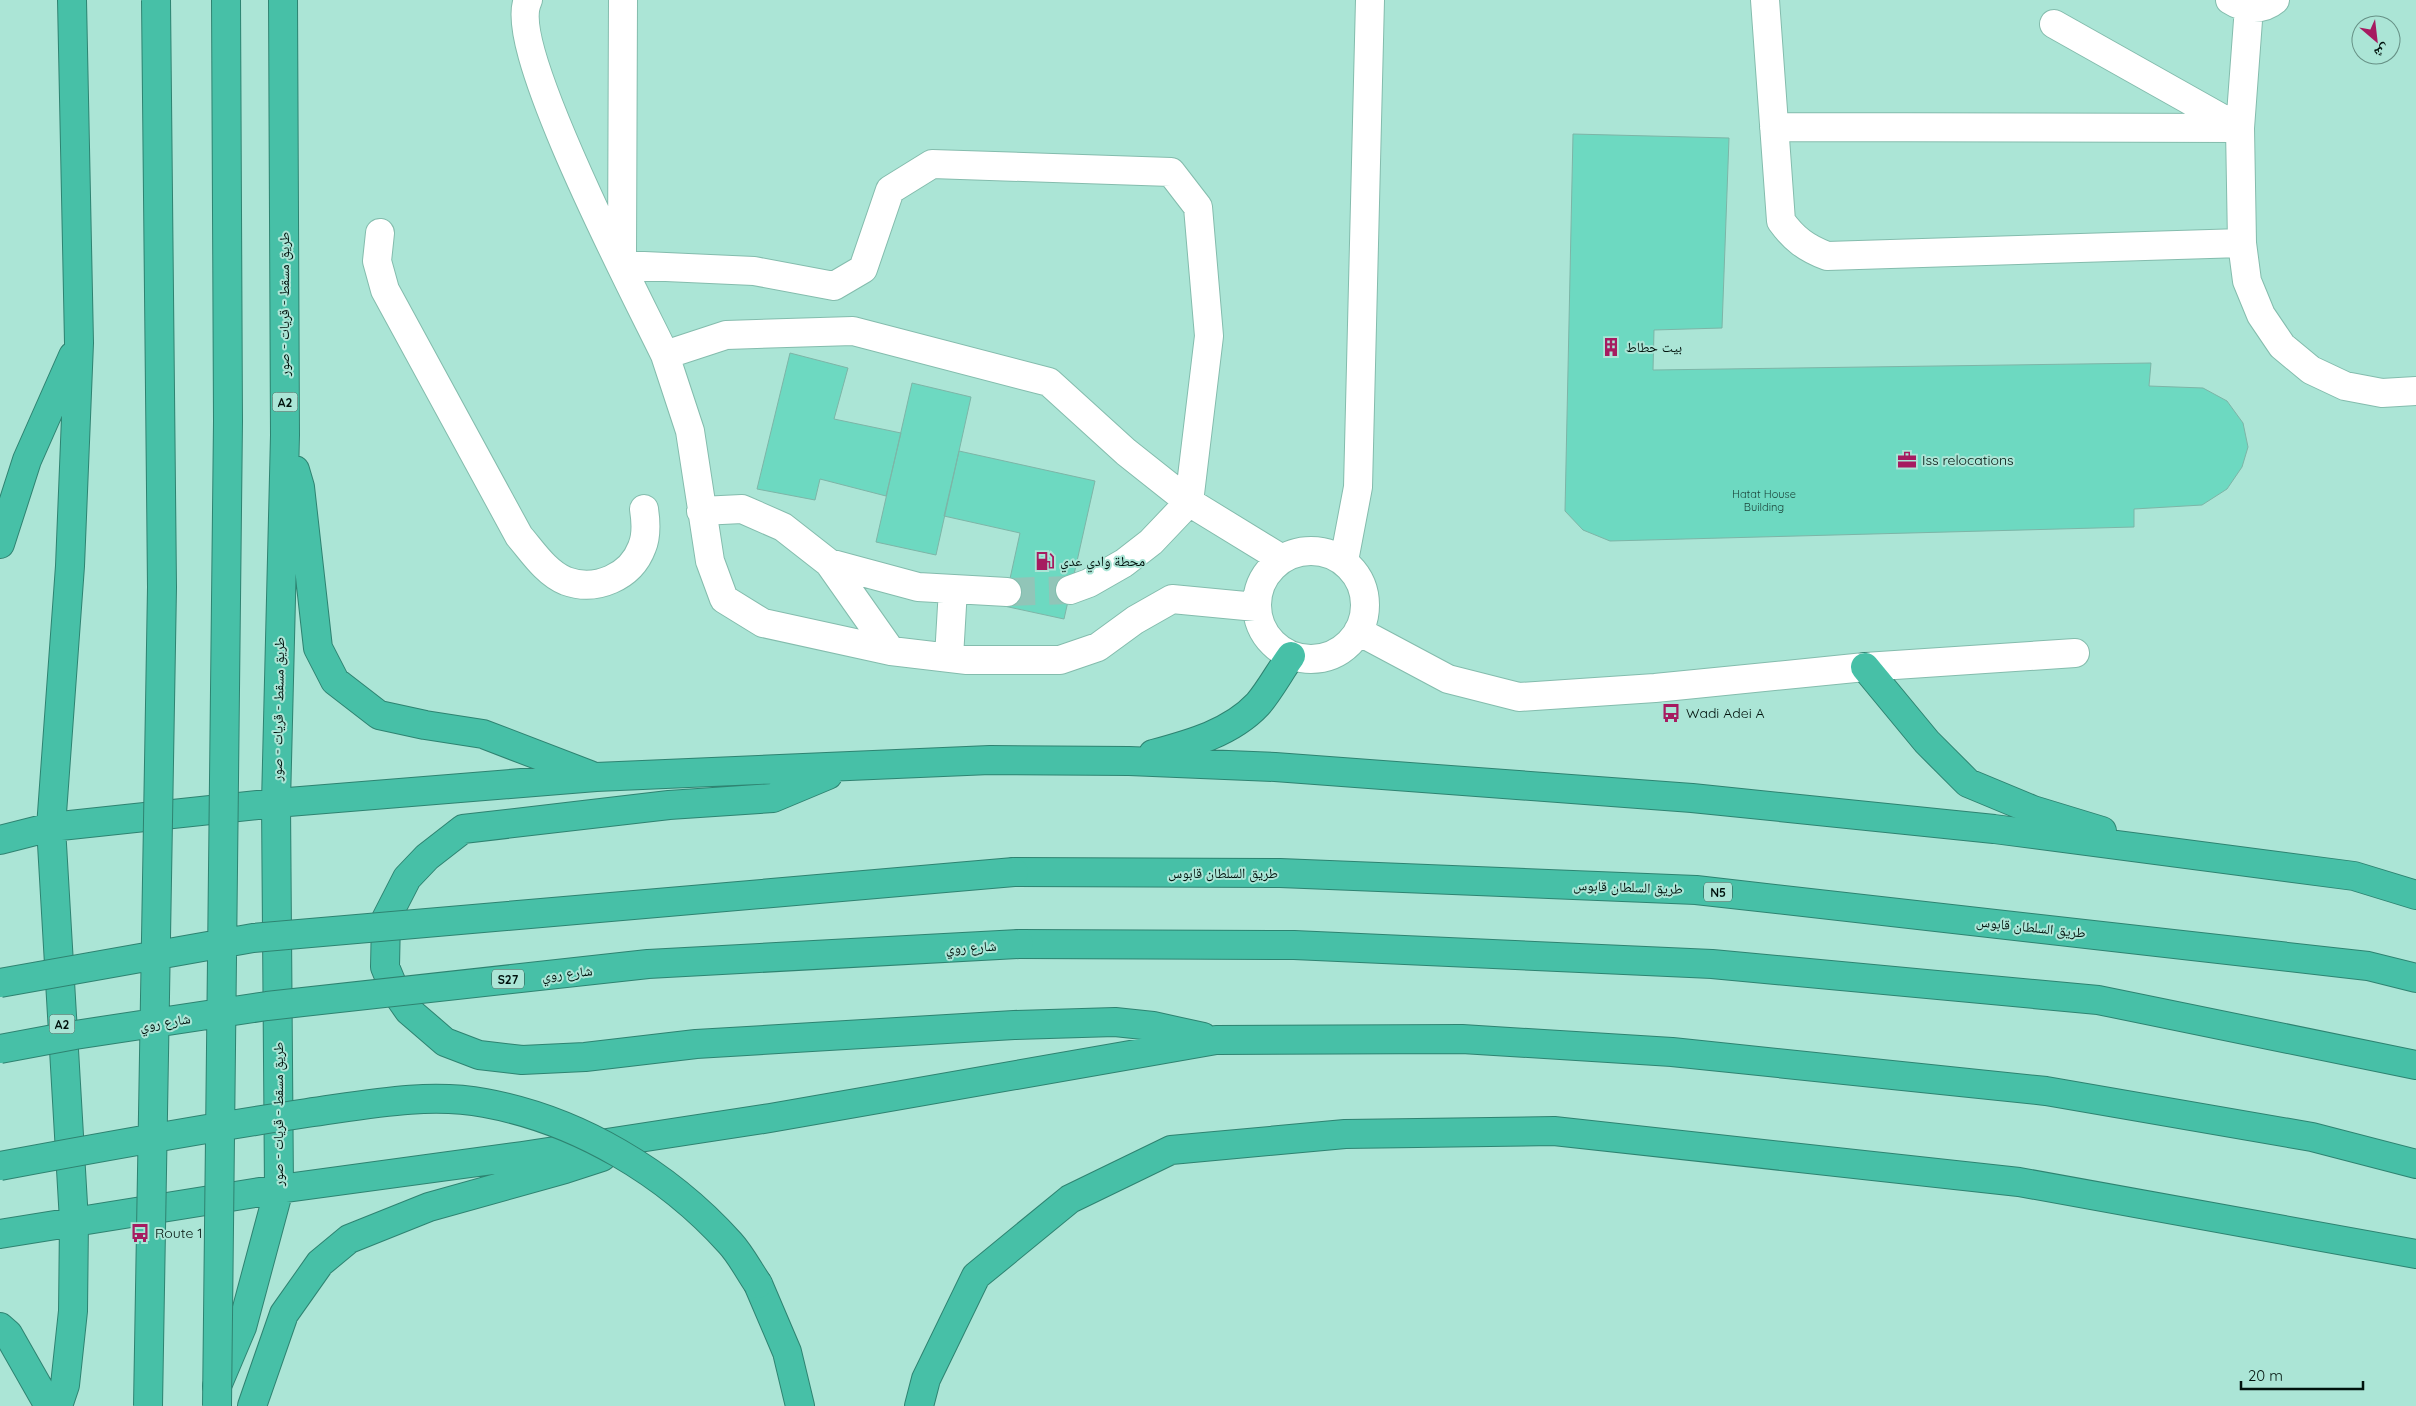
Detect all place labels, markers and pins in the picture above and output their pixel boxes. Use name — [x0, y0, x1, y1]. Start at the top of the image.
building icon: بيت حطاط — [1600, 336, 1622, 358]
place label: بيت حطاط — [1626, 338, 1682, 356]
office icon: Iss relocations — [1896, 449, 1918, 471]
place label: Iss relocations — [1922, 451, 2014, 469]
fuel station icon: محطة وادي عدي — [1034, 550, 1056, 572]
place label: محطة وادي عدي — [1060, 552, 1145, 573]
bus stop icon: Wadi Adei A — [1660, 702, 1682, 724]
place label: Wadi Adei A — [1686, 704, 1765, 722]
bus stop icon: Route 1 — [129, 1222, 151, 1244]
place label: Route 1 — [155, 1224, 202, 1242]

